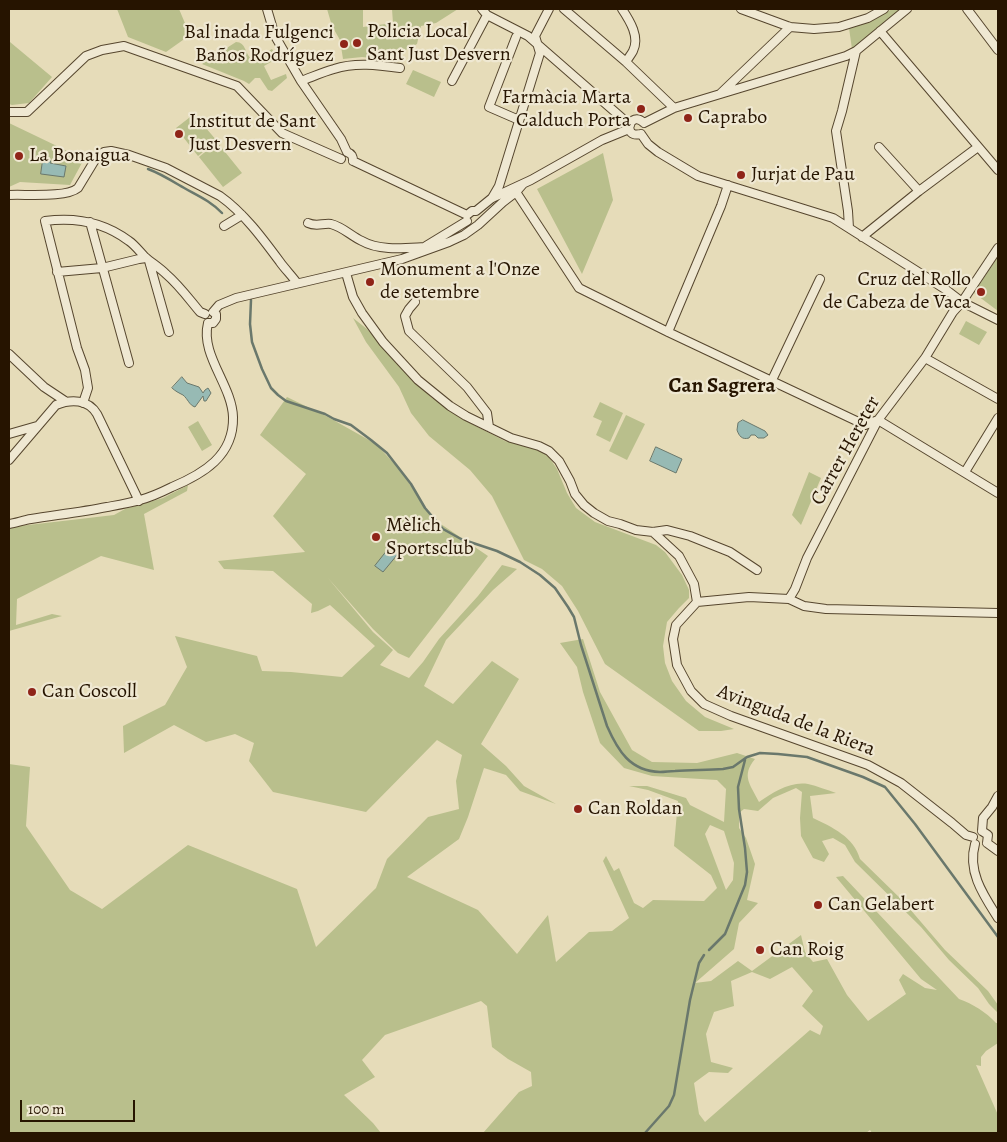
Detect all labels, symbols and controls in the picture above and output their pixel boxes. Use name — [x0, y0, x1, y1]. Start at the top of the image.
place label: Policia Local Sant Just Desvern — [367, 20, 511, 67]
place label: Bal inada Fulgenci Baños Rodríguez — [184, 21, 334, 68]
marker: Policia Local Sant Just Desvern — [351, 37, 363, 49]
marker: Bal inada Fulgenci Baños Rodríguez — [338, 38, 350, 50]
place label: Farmàcia Marta Calduch Porta — [502, 86, 631, 133]
marker: Farmàcia Marta Calduch Porta — [635, 103, 647, 115]
place label: Caprabo — [698, 106, 767, 130]
place label: Institut de Sant Just Desvern — [189, 110, 316, 157]
marker: Caprabo — [682, 112, 694, 124]
marker: Institut de Sant Just Desvern — [173, 128, 185, 140]
place label: La Bonaigua — [29, 144, 130, 168]
marker: La Bonaigua — [13, 150, 25, 162]
place label: Jurjat de Pau — [751, 163, 855, 187]
marker: Jurjat de Pau — [735, 169, 747, 181]
place label: Monument a l'Onze de setembre — [380, 258, 540, 305]
place label: Cruz del Rollo de Cabeza de Vaca — [823, 268, 971, 315]
marker: Monument a l'Onze de setembre — [364, 276, 376, 288]
marker: Cruz del Rollo de Cabeza de Vaca — [975, 286, 987, 298]
district label: Can Sagrera — [668, 374, 776, 400]
street label: Carrer Hereter — [806, 392, 886, 510]
place label: Mèlich Sportsclub — [386, 514, 474, 561]
marker: Mèlich Sportsclub — [370, 531, 382, 543]
place label: Can Coscoll — [42, 680, 137, 704]
street label: Avinguda de la Riera — [714, 680, 878, 762]
marker: Can Coscoll — [26, 686, 38, 698]
place label: Can Roldan — [588, 797, 682, 821]
marker: Can Roldan — [572, 803, 584, 815]
place label: Can Gelabert — [828, 893, 934, 917]
marker: Can Gelabert — [812, 899, 824, 911]
place label: Can Roig — [770, 938, 844, 962]
marker: Can Roig — [754, 944, 766, 956]
scale bar — [22, 1090, 138, 1122]
text: 100 m — [28, 1099, 65, 1119]

